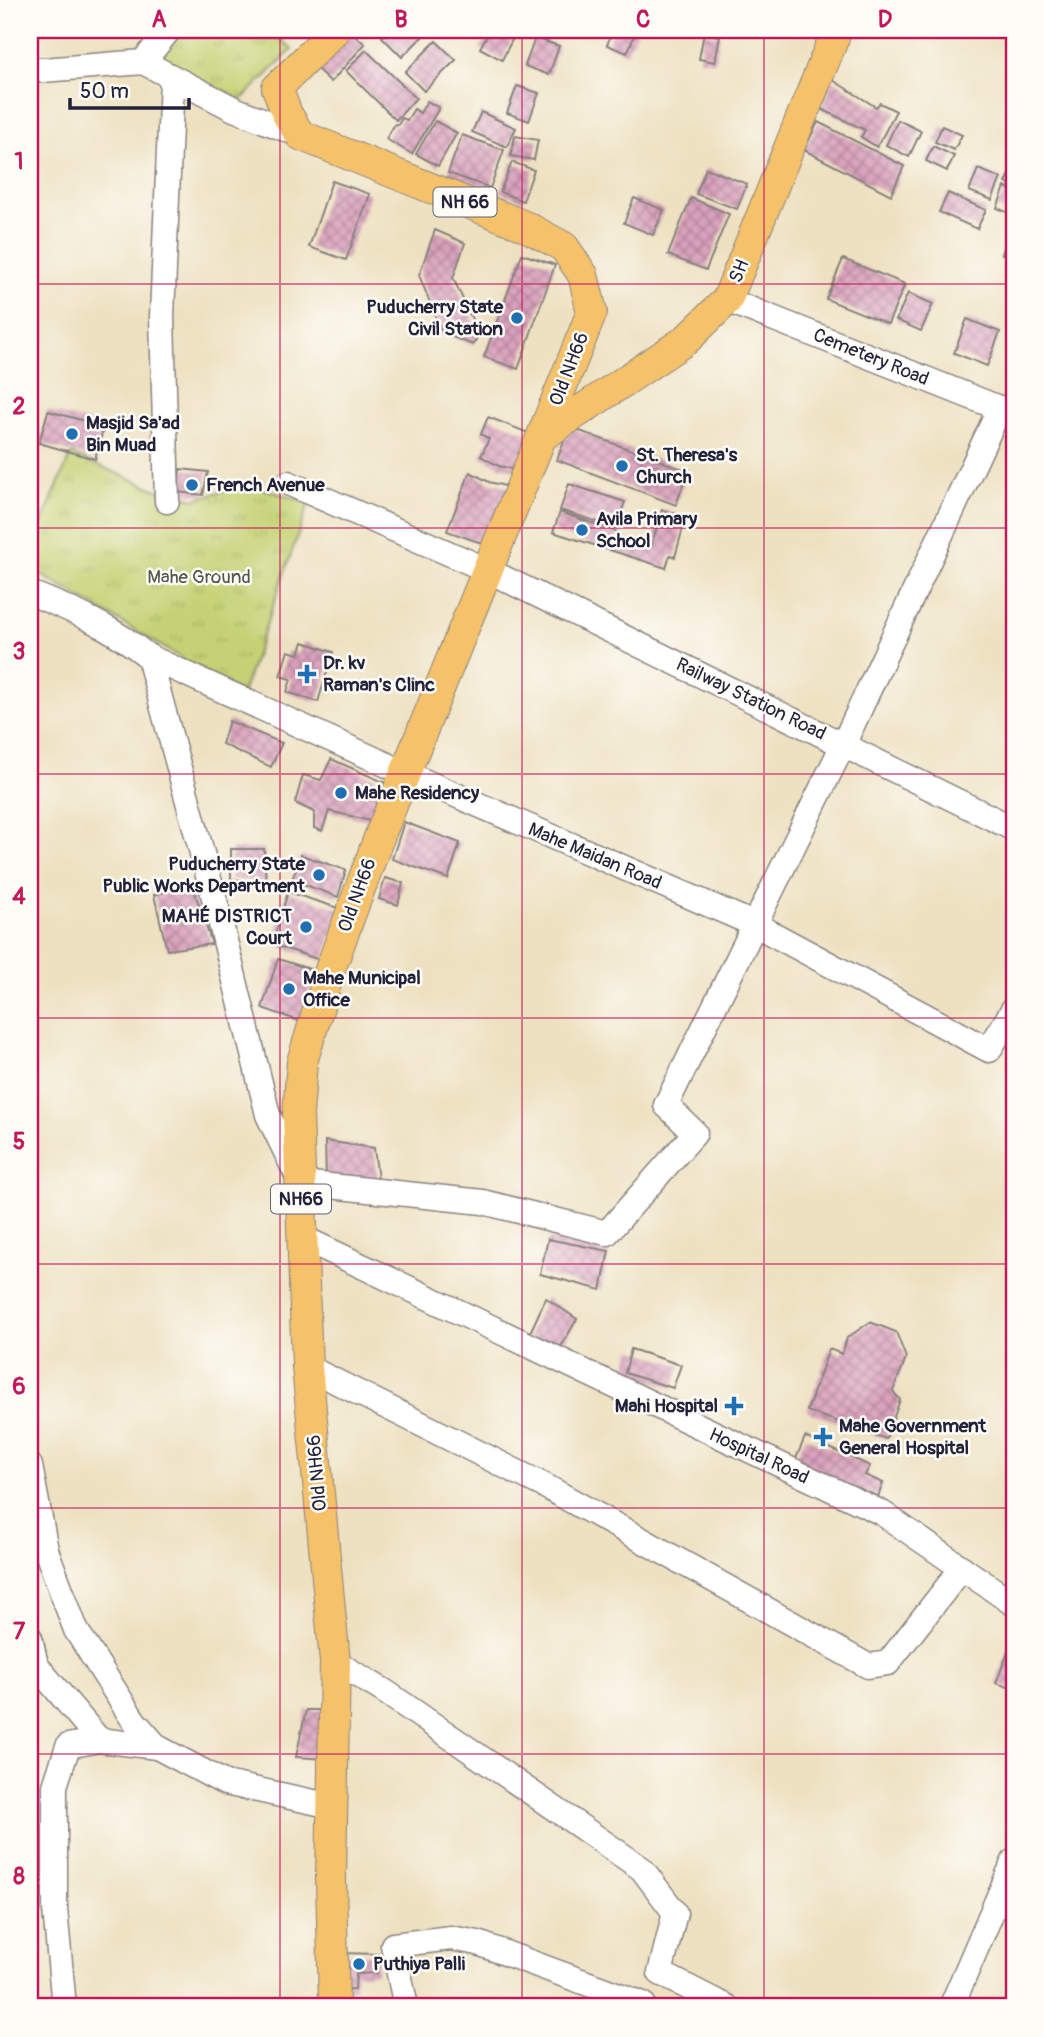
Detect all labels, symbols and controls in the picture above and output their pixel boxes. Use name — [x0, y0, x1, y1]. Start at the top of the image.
text: A — [152, 5, 167, 34]
text: B — [394, 5, 408, 34]
text: C — [636, 5, 650, 34]
text: D — [878, 5, 892, 34]
scale bar — [70, 66, 189, 110]
text: 50 m — [80, 78, 129, 105]
text: 1 — [15, 147, 24, 176]
road number: NH 66 — [434, 188, 496, 216]
street label: SH — [724, 256, 754, 286]
place label: Puducherry State Civil Station — [366, 295, 504, 341]
marker: Puducherry State Civil Station — [509, 310, 525, 326]
street label: Cemetery Road — [810, 323, 932, 391]
street label: Old NH66 — [544, 329, 594, 409]
text: 2 — [13, 392, 26, 421]
place label: Masjid Sa'ad Bin Muad — [86, 411, 180, 457]
marker: Masjid Sa'ad Bin Muad — [64, 426, 80, 442]
place label: St. Theresa's Church — [636, 443, 738, 489]
marker: St. Theresa's Church — [614, 458, 630, 474]
place label: French Avenue — [206, 473, 325, 497]
marker: French Avenue — [184, 477, 200, 493]
place label: Avila Primary School — [596, 507, 698, 553]
marker: Avila Primary School — [574, 522, 590, 538]
park label: Mahe Ground — [147, 565, 251, 589]
text: 3 — [13, 637, 25, 666]
place label: Dr. kv Raman's Clinc — [323, 651, 435, 697]
street label: Railway Station Road — [672, 652, 830, 746]
marker: Dr. kv Raman's Clinc — [297, 664, 317, 684]
place label: Mahe Residency — [355, 781, 480, 805]
marker: Mahe Residency — [333, 785, 349, 801]
street label: Mahe Maidan Road — [525, 817, 665, 895]
place label: Puducherry State Public Works Department — [103, 852, 306, 898]
street label: Old NH66 — [333, 855, 381, 935]
marker: Puducherry State Public Works Department — [311, 867, 327, 883]
text: 4 — [12, 882, 26, 911]
place label: MAHÉ DISTRICT Court — [162, 904, 293, 950]
marker: MAHÉ DISTRICT Court — [298, 919, 314, 935]
place label: Mahe Municipal Office — [303, 966, 421, 1012]
marker: Mahe Municipal Office — [281, 981, 297, 997]
text: 5 — [13, 1127, 25, 1156]
road number: NH66 — [271, 1184, 331, 1214]
text: 6 — [12, 1372, 26, 1401]
place label: Mahi Hospital — [615, 1394, 718, 1418]
marker: Mahi Hospital — [724, 1396, 744, 1416]
place label: Mahe Government General Hospital — [839, 1414, 988, 1460]
street label: Hospital Road — [705, 1422, 813, 1490]
marker: Mahe Government General Hospital — [813, 1427, 833, 1447]
street label: Old NH66 — [302, 1434, 332, 1512]
text: 7 — [13, 1617, 26, 1646]
text: 8 — [13, 1862, 25, 1891]
place label: Puthiya Palli — [373, 1952, 466, 1976]
marker: Puthiya Palli — [351, 1956, 367, 1972]

